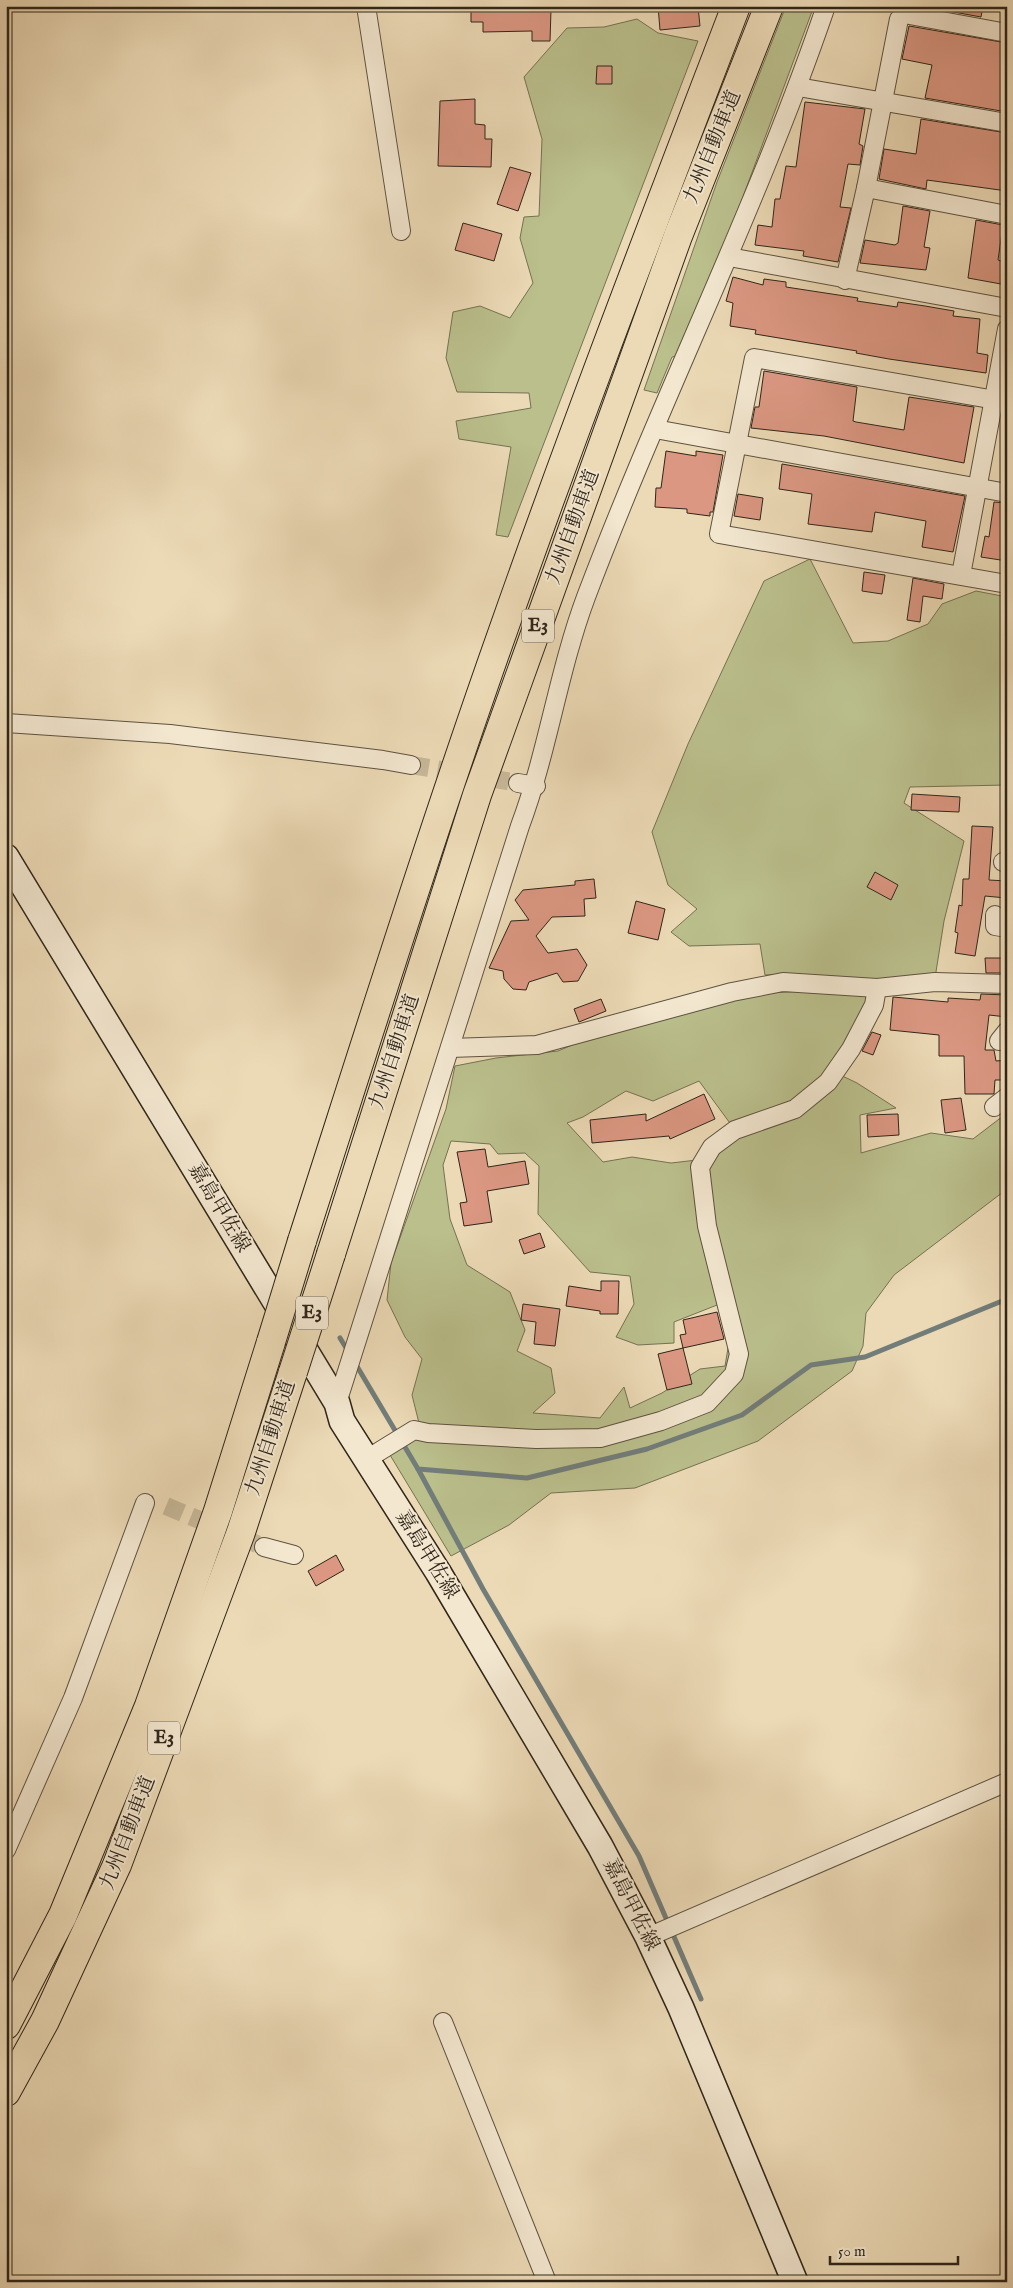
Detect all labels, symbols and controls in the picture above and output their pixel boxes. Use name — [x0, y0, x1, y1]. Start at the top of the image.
street label: 九州自動車道 — [679, 87, 747, 207]
street label: 九州自動車道 — [541, 466, 605, 588]
road number: E3 — [522, 610, 554, 642]
street label: 九州自動車道 — [365, 991, 425, 1113]
street label: 嘉島甲佐線 — [183, 1159, 255, 1257]
road number: E3 — [296, 1296, 328, 1330]
street label: 九州自動車道 — [241, 1377, 301, 1499]
street label: 嘉島甲佐線 — [390, 1506, 464, 1604]
road number: E3 — [148, 1722, 180, 1755]
street label: 九州自動車道 — [95, 1773, 161, 1893]
street label: 嘉島甲佐線 — [597, 1855, 665, 1955]
scale bar — [830, 2233, 958, 2265]
text: 50 m — [838, 2242, 866, 2261]

